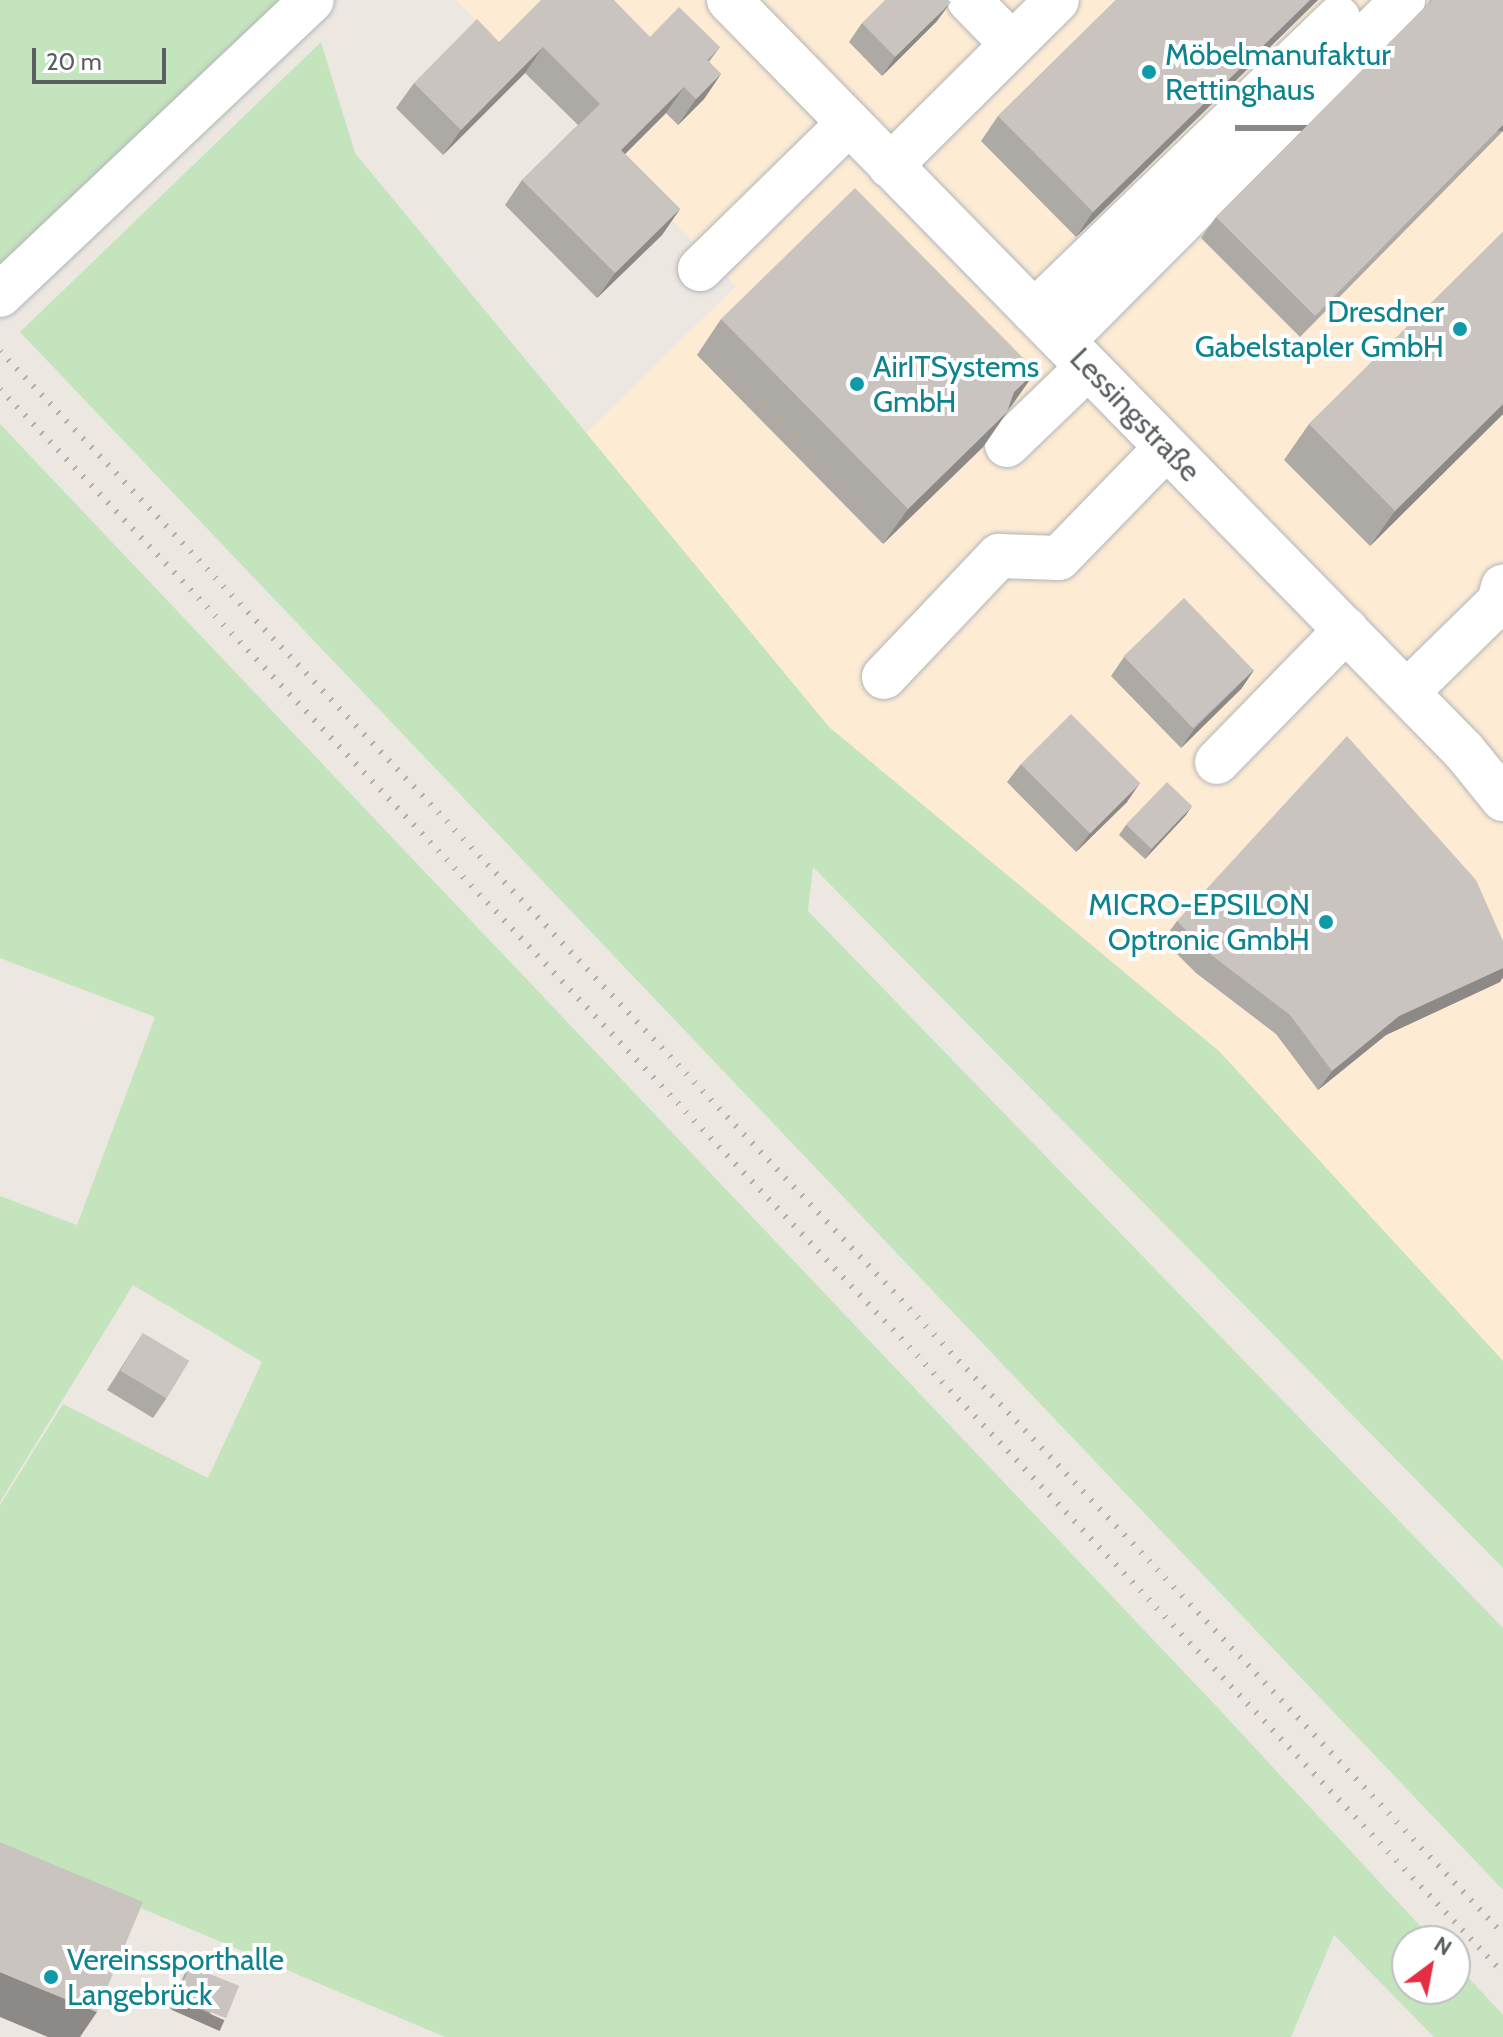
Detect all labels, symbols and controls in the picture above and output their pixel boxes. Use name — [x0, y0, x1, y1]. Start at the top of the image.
scale bar — [36, 32, 170, 82]
place label: Möbelmanufaktur Rettinghaus — [1165, 37, 1391, 108]
text: 20 m — [46, 47, 102, 76]
marker: Möbelmanufaktur Rettinghaus — [1140, 63, 1158, 81]
place label: Dresdner Gabelstapler GmbH — [1195, 294, 1444, 364]
marker: Dresdner Gabelstapler GmbH — [1451, 320, 1469, 338]
street label: Lessingstraße — [1062, 341, 1208, 489]
place label: AirITSystems GmbH — [873, 349, 1039, 420]
marker: AirITSystems GmbH — [848, 375, 866, 393]
place label: MICRO-EPSILON Optronic GmbH — [1088, 887, 1310, 958]
marker: MICRO-EPSILON Optronic GmbH — [1317, 913, 1335, 931]
north arrow — [1391, 1925, 1471, 2005]
text: N — [1429, 1930, 1457, 1961]
place label: Vereinssporthalle Langebrück — [67, 1942, 284, 2012]
marker: Vereinssporthalle Langebrück — [42, 1968, 60, 1986]

